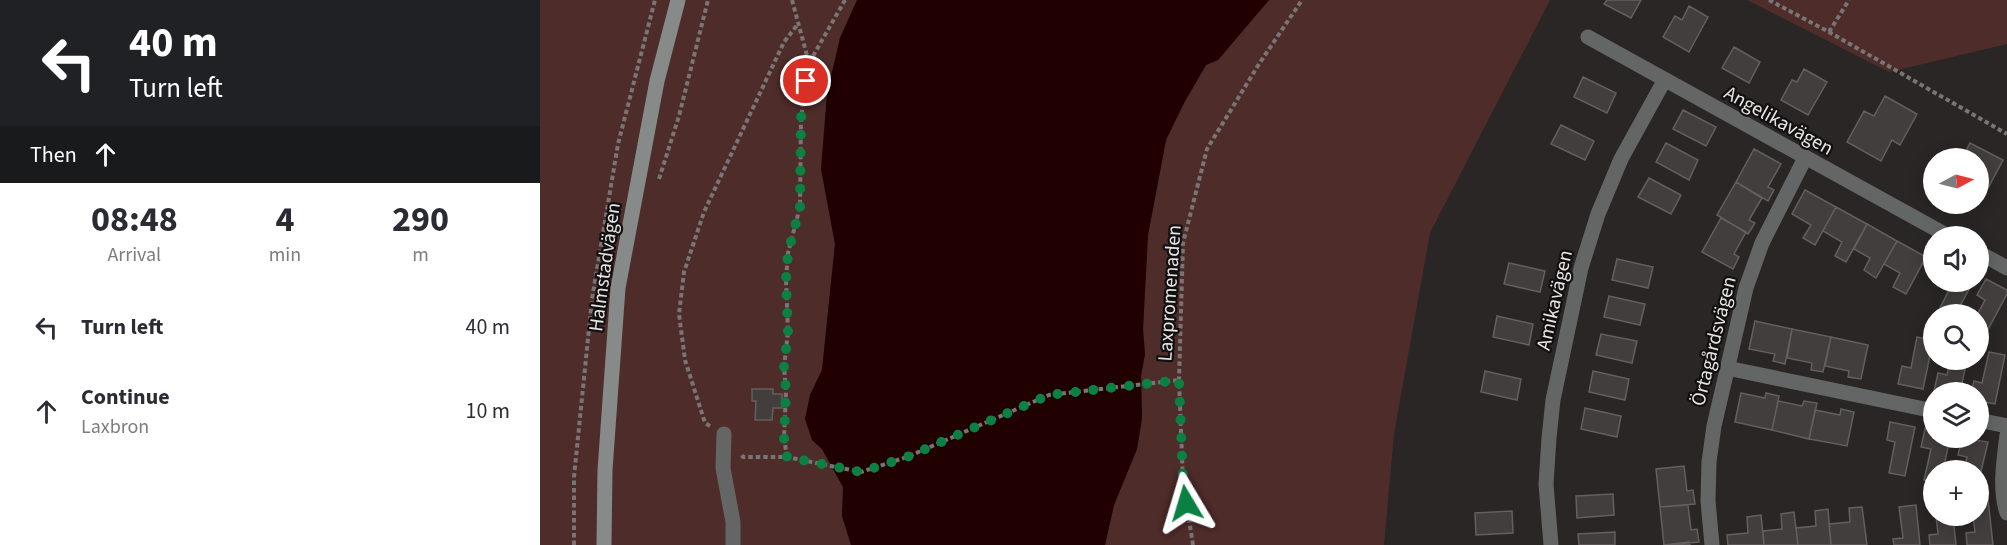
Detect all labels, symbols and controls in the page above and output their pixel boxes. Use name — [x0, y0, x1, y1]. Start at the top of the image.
text: 40 m — [129, 13, 218, 73]
icon: left — [30, 24, 108, 102]
pin — [780, 55, 831, 106]
icon: arrive — [789, 64, 822, 97]
text: Turn left — [129, 69, 223, 108]
street label: Angelikavägen — [1719, 79, 1838, 162]
icon: ahead — [89, 138, 122, 171]
text: Then — [30, 139, 77, 171]
north arrow — [1923, 148, 1989, 214]
map controls — [1923, 148, 1989, 526]
text: 08:48 — [91, 194, 178, 245]
text: 4 — [275, 194, 294, 245]
text: 290 — [392, 194, 449, 245]
street label: Halmstadvägen — [582, 201, 628, 333]
street label: Laxpromenaden — [1151, 224, 1189, 362]
button: sound — [1923, 226, 1989, 292]
text: Arrival — [107, 241, 161, 269]
text: min — [269, 241, 301, 269]
text: m — [412, 241, 429, 269]
street label: Amikavägen — [1530, 247, 1580, 353]
street label: Örtagårdsvägen — [1684, 274, 1744, 409]
button: search — [1923, 304, 1989, 370]
icon: left — [30, 311, 63, 344]
text: Turn left — [81, 311, 163, 343]
text: 40 m — [465, 311, 510, 343]
text: Continue — [81, 381, 170, 413]
button: layers — [1923, 382, 1989, 448]
icon: ahead — [30, 395, 63, 428]
text: 10 m — [465, 395, 510, 427]
text: Laxbron — [81, 413, 149, 441]
button: + — [1923, 460, 1989, 526]
position arrow — [1154, 471, 1218, 535]

